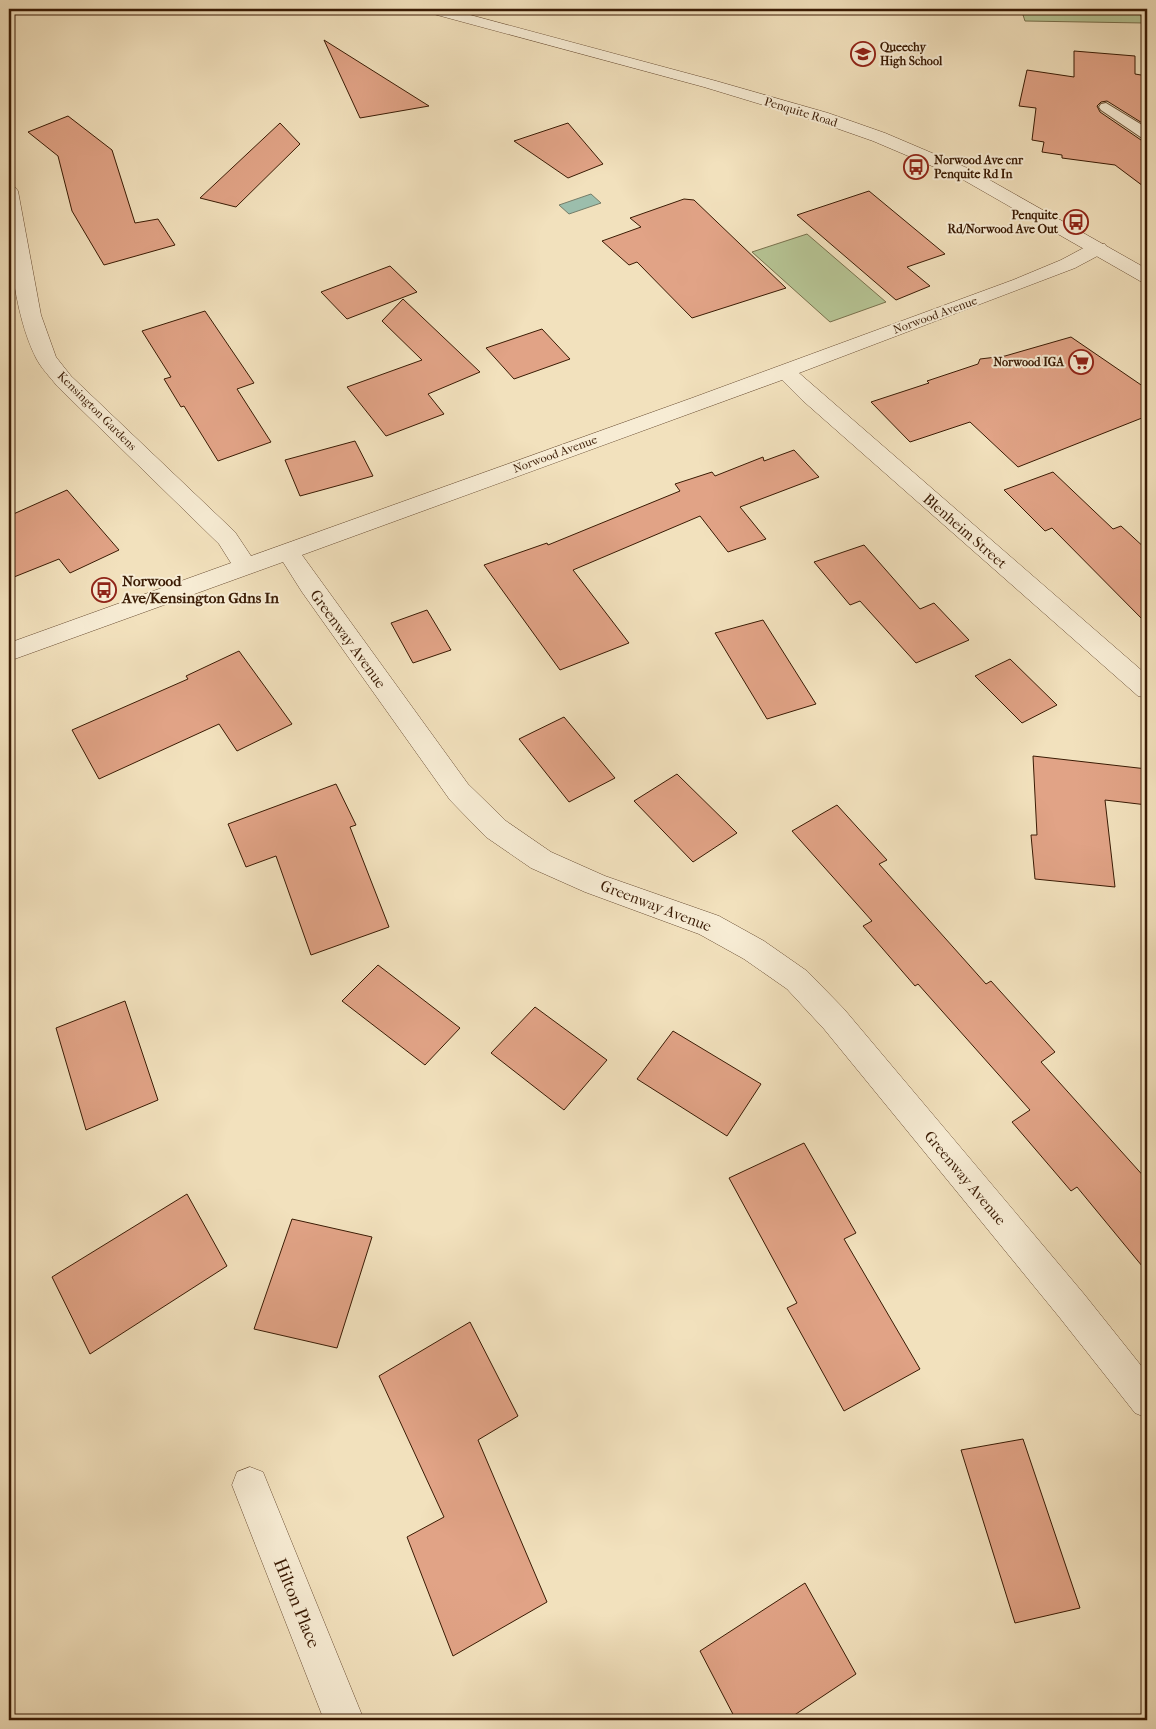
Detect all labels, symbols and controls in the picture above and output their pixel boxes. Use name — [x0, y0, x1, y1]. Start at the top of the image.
place label: Queechy High School — [880, 40, 943, 69]
school or university icon: Queechy High School — [850, 41, 876, 67]
street label: Penquite Road — [763, 94, 840, 130]
place label: Norwood Ave cnr Penquite Rd In — [934, 153, 1024, 182]
bus stop icon: Norwood Ave cnr Penquite Rd In — [903, 154, 929, 180]
place label: Penquite Rd/Norwood Ave Out — [948, 208, 1059, 236]
bus stop icon: Penquite Rd/Norwood Ave Out — [1063, 209, 1089, 235]
street label: Norwood Avenue — [891, 293, 979, 337]
supermarket icon: Norwood IGA — [1068, 349, 1094, 375]
place label: Norwood IGA — [993, 355, 1065, 369]
street label: Kensington Gardens — [55, 369, 140, 454]
street label: Norwood Avenue — [511, 432, 599, 476]
street label: Blenheim Street — [919, 490, 1011, 573]
place label: Norwood Ave/Kensington Gdns In — [121, 572, 279, 607]
bus stop icon: Norwood Ave/Kensington Gdns In — [91, 577, 117, 603]
street label: Greenway Avenue — [306, 586, 390, 692]
street label: Greenway Avenue — [598, 877, 715, 936]
street label: Greenway Avenue — [920, 1127, 1010, 1229]
street label: Hilton Place — [269, 1555, 324, 1651]

